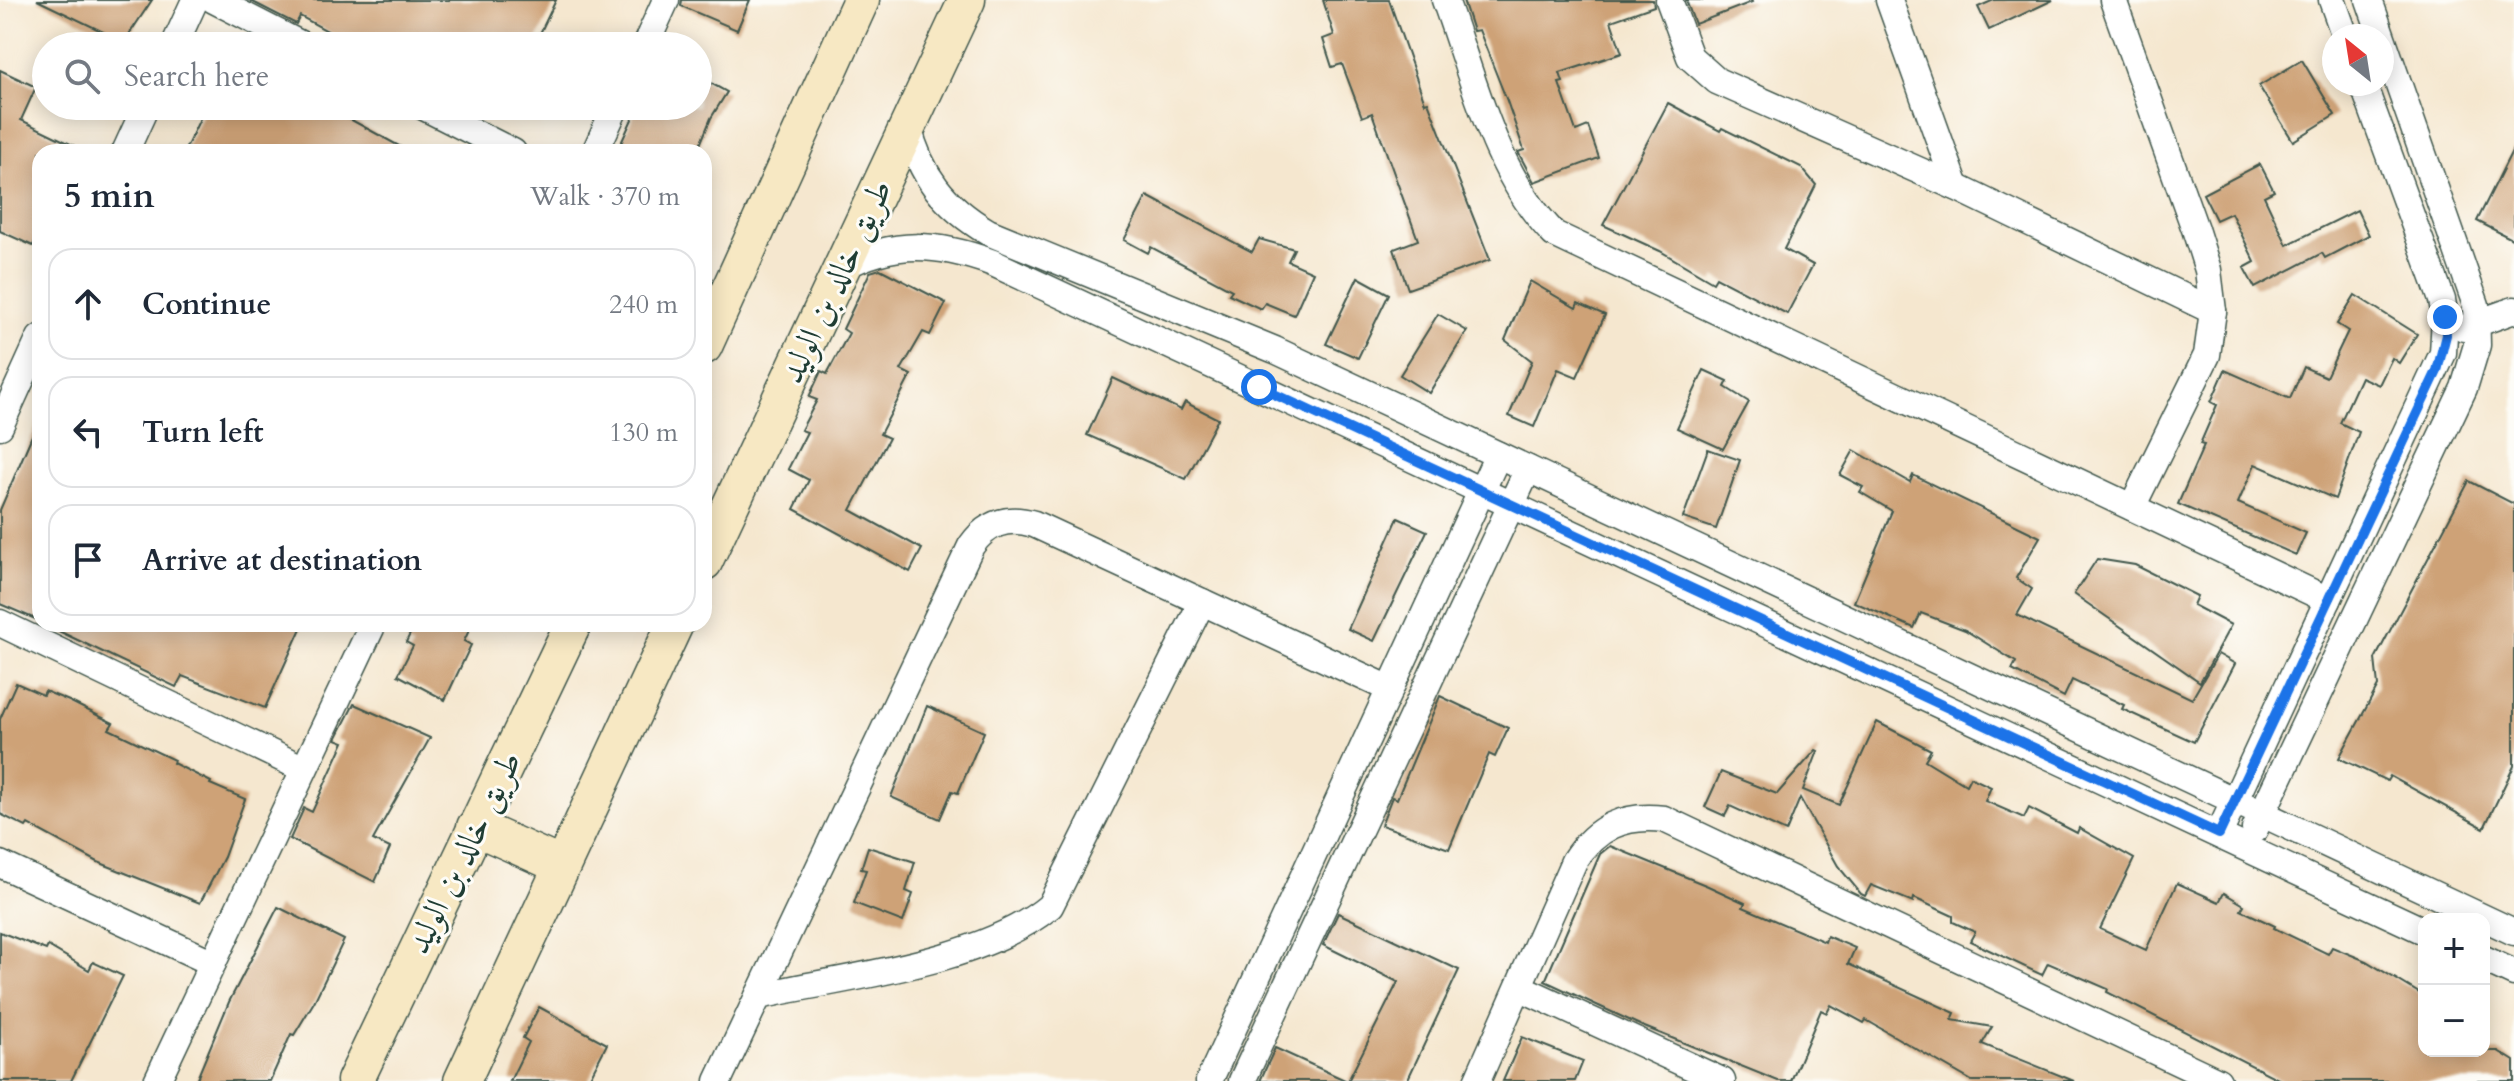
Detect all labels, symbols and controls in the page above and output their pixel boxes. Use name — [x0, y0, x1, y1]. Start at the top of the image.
north arrow — [2322, 24, 2394, 96]
search box — [32, 32, 712, 120]
icon: search — [60, 54, 104, 98]
text: Search here — [124, 56, 269, 97]
street label: طريق خالد بن الوليد — [769, 172, 903, 391]
text: 5 min — [64, 173, 155, 219]
text: Walk · 370 m — [530, 179, 680, 214]
icon: ahead — [66, 282, 110, 326]
text: Continue — [142, 284, 271, 325]
text: 240 m — [609, 287, 678, 322]
route end — [2427, 299, 2463, 335]
route start — [1241, 369, 1277, 405]
icon: left — [66, 410, 110, 454]
text: Turn left — [142, 412, 264, 453]
text: 130 m — [609, 415, 678, 450]
icon: arrive — [66, 538, 110, 582]
text: Arrive at destination — [142, 540, 422, 581]
street label: طريق خالد بن الوليد — [395, 743, 533, 961]
map controls — [2418, 913, 2490, 1057]
button: + — [2418, 913, 2490, 985]
button: − — [2418, 985, 2490, 1057]

